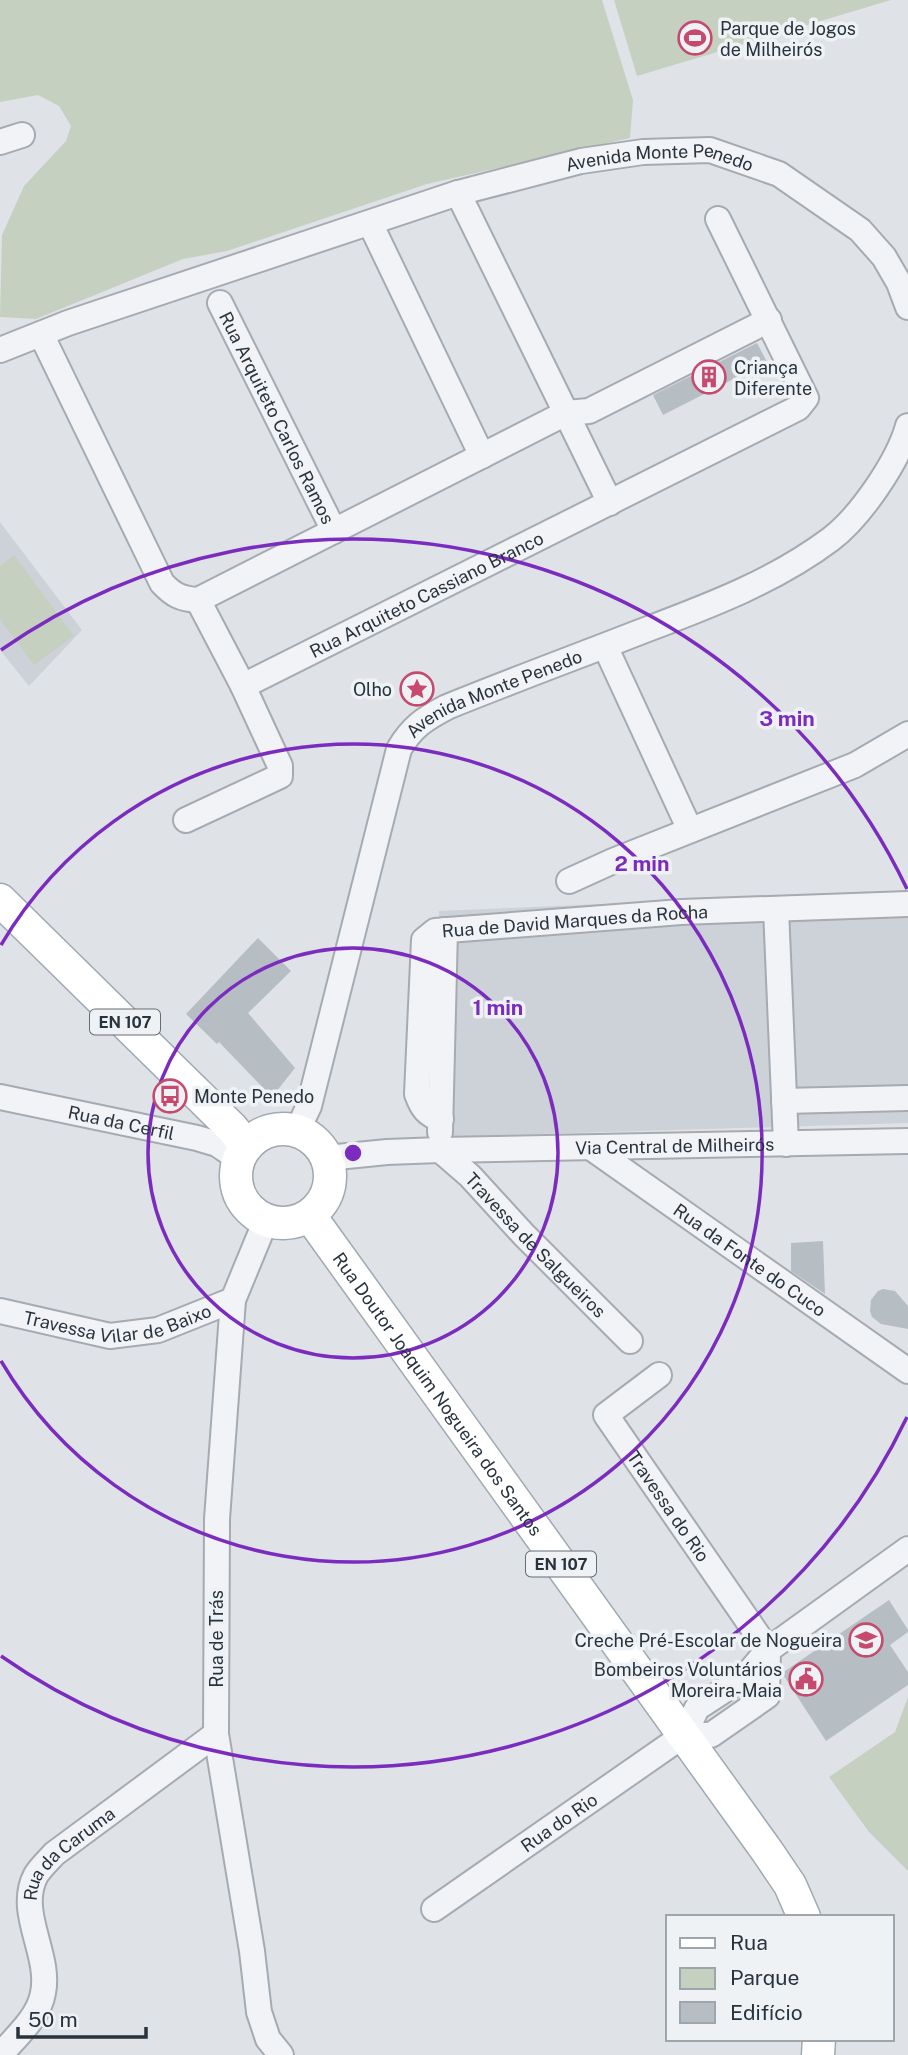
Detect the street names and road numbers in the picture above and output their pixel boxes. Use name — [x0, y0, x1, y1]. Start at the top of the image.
street label: Avenida Monte Penedo — [563, 139, 756, 175]
street label: Rua Arquiteto Carlos Ramos — [215, 308, 339, 527]
street label: Rua Arquiteto Cassiano Branco — [306, 527, 547, 662]
street label: Avenida Monte Penedo — [401, 645, 585, 742]
street label: Rua de David Marques da Rocha — [441, 901, 708, 941]
road number: EN 107 — [90, 1010, 160, 1034]
street label: Rua da Cerfil — [66, 1101, 177, 1144]
street label: Via Central de Milheirós — [575, 1133, 774, 1158]
street label: Travessa de Salgueiros — [461, 1168, 611, 1322]
street label: Rua da Fonte do Cuco — [670, 1199, 830, 1320]
street label: Rua Doutor Joaquim Nogueira dos Santos — [329, 1248, 547, 1540]
street label: Travessa Vilar de Baixo — [22, 1299, 214, 1347]
street label: Travessa do Rio — [623, 1447, 714, 1565]
road number: EN 107 — [526, 1552, 596, 1576]
street label: Rua de Trás — [206, 1590, 227, 1688]
street label: Rua do Rio — [516, 1788, 601, 1856]
street label: Rua da Caruma — [19, 1802, 119, 1902]

